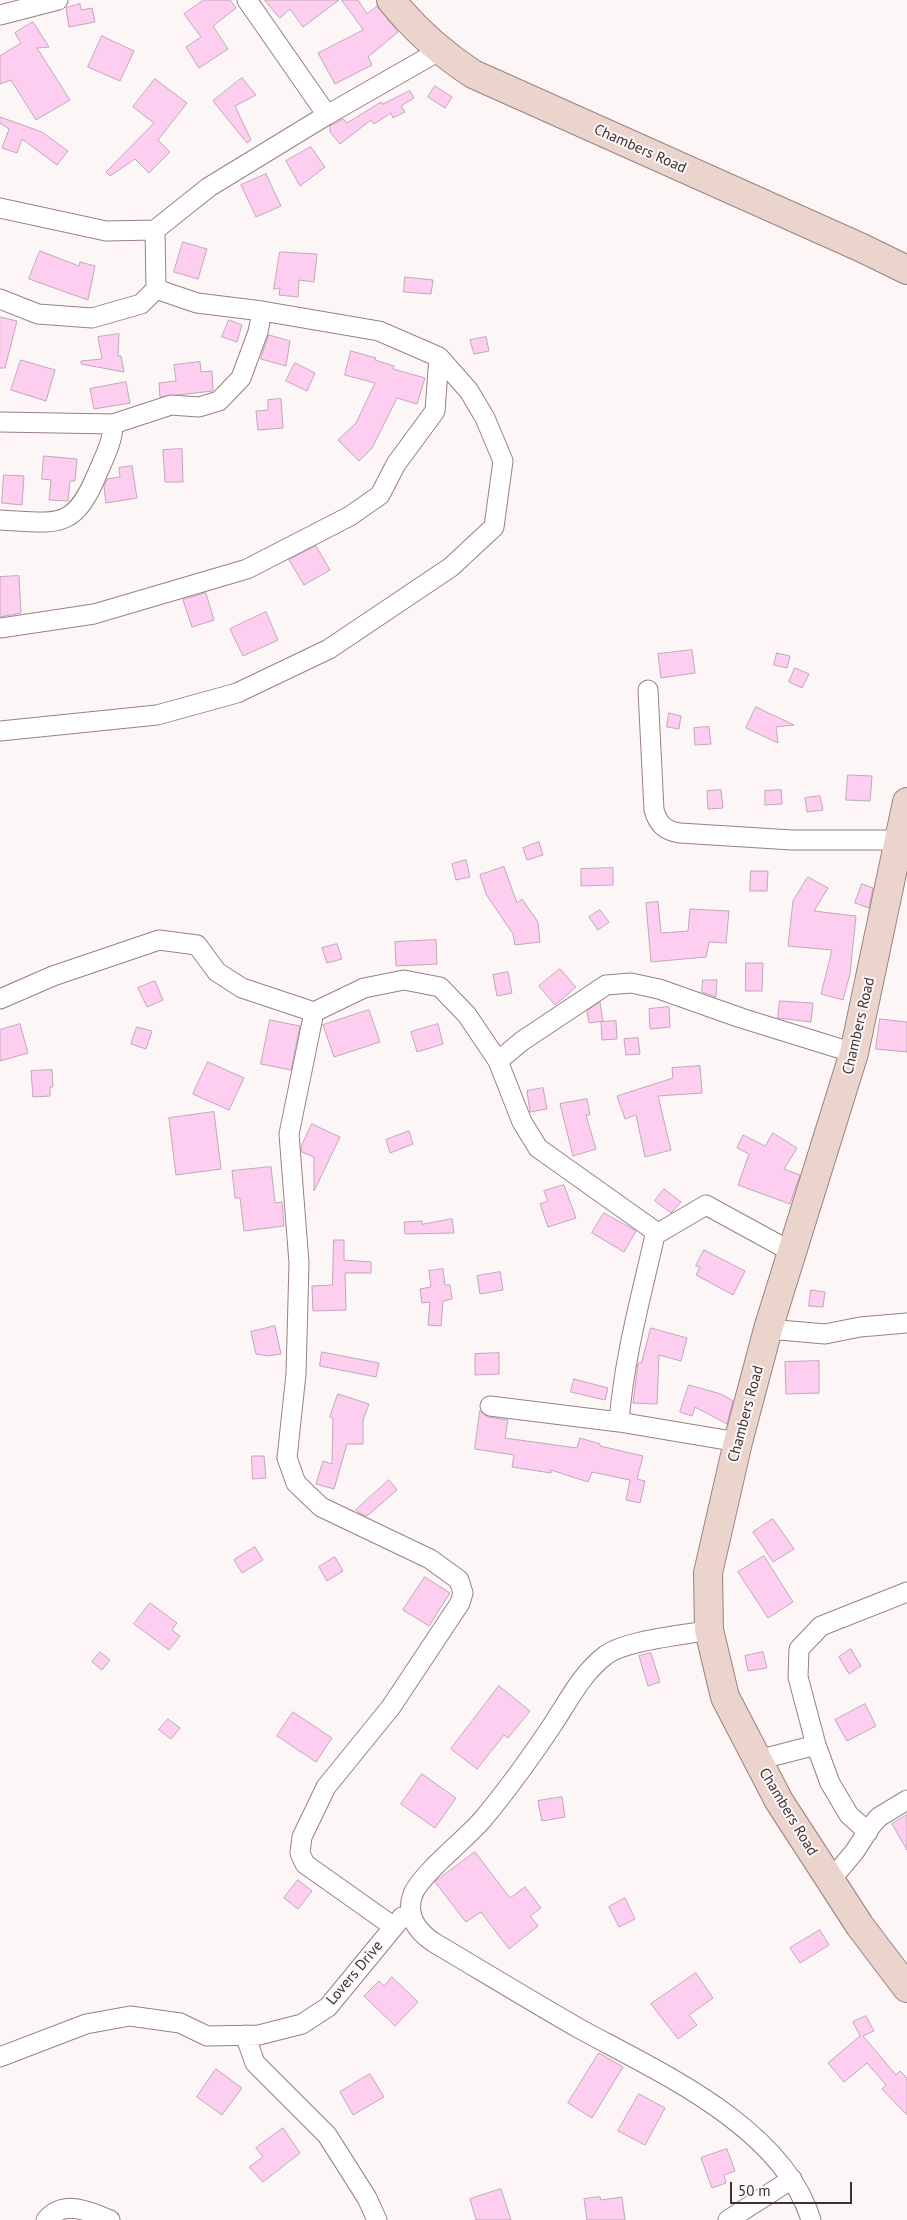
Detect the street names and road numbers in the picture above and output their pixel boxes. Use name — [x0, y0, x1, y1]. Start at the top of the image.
street label: Chambers Road — [591, 121, 689, 177]
street label: Chambers Road — [839, 976, 879, 1076]
street label: Chambers Road — [724, 1364, 768, 1464]
street label: Chambers Road — [755, 1765, 821, 1859]
street label: Lovers Drive — [323, 1937, 387, 2009]

